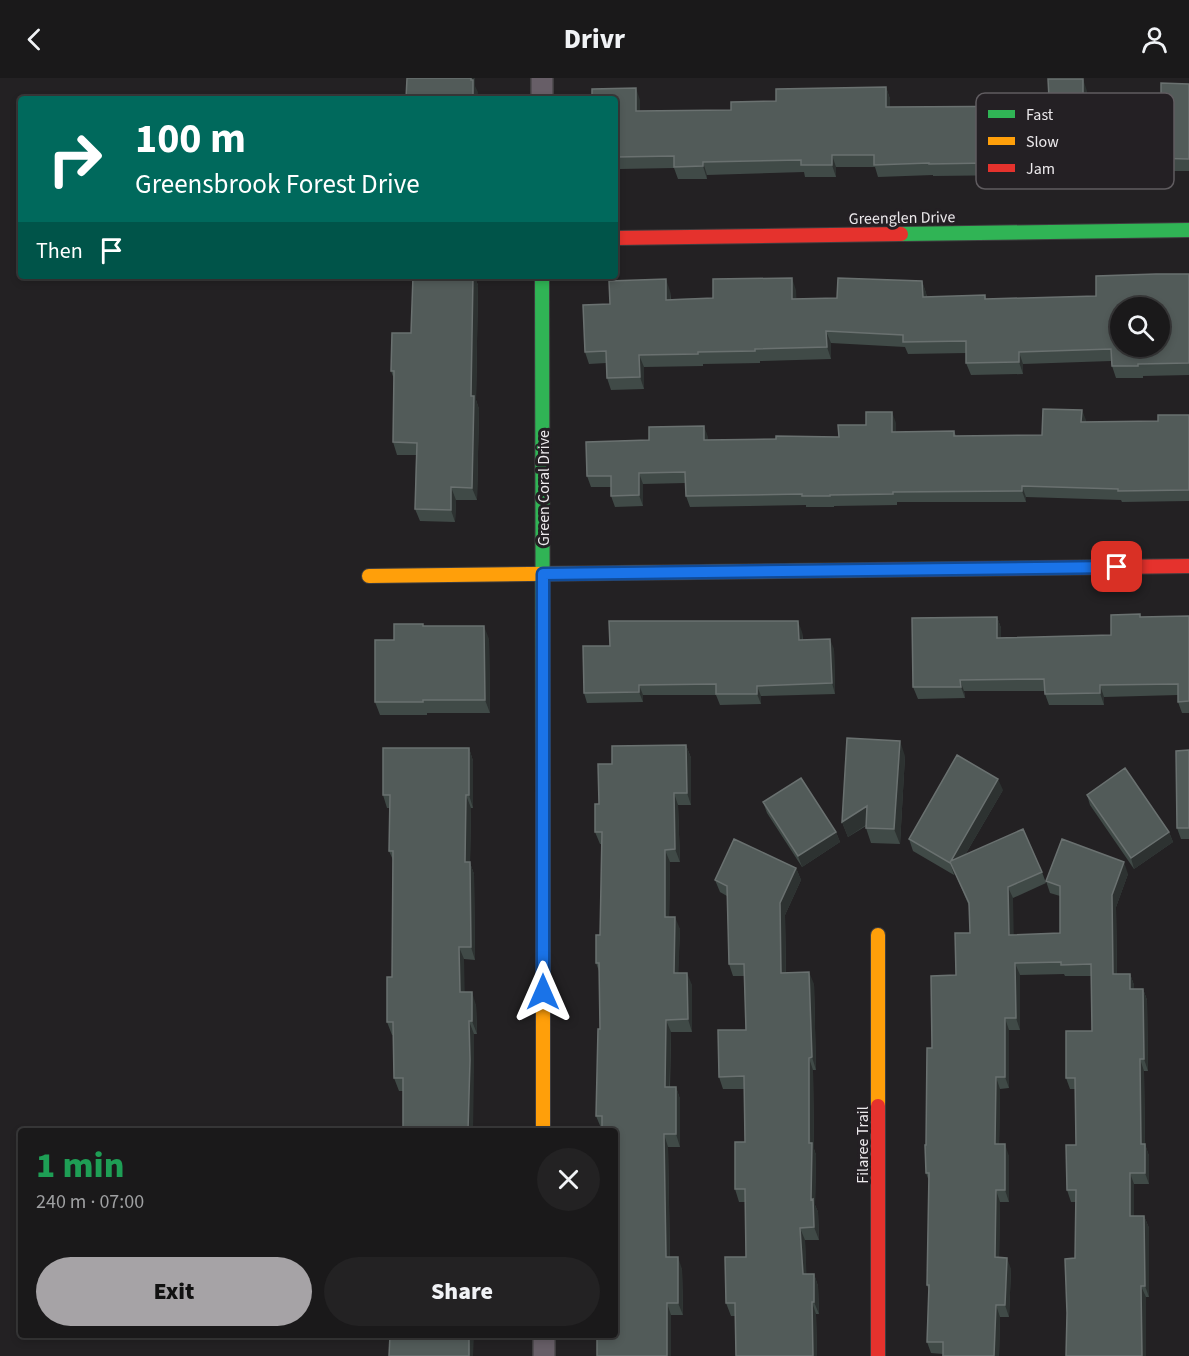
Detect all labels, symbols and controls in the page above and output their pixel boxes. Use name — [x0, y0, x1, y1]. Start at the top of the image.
text: Drivr — [564, 20, 625, 59]
icon: back — [18, 23, 51, 56]
icon: person — [1138, 23, 1171, 56]
legend — [976, 93, 1174, 189]
text: Fast — [1026, 104, 1054, 126]
text: 100 m — [135, 109, 246, 169]
icon: right — [36, 120, 114, 198]
text: Slow — [1026, 131, 1059, 153]
text: Jam — [1026, 158, 1055, 180]
text: Greensbrook Forest Drive — [135, 165, 420, 204]
street label: Greenglen Drive — [849, 206, 956, 230]
icon: arrive — [95, 234, 128, 267]
text: Then — [36, 235, 83, 267]
map controls — [1110, 297, 1170, 357]
button: search — [1110, 297, 1170, 357]
street label: Green Coral Drive — [533, 430, 555, 546]
pin — [1091, 541, 1142, 592]
icon: arrive — [1100, 550, 1133, 583]
position arrow — [511, 960, 575, 1024]
street label: Filaree Trail — [852, 1106, 874, 1184]
text: 1 min — [36, 1140, 124, 1191]
button: close — [537, 1148, 600, 1211]
text: 240 m · 07:00 — [36, 1188, 144, 1216]
button: Exit — [36, 1257, 312, 1326]
button: Share — [324, 1257, 600, 1326]

